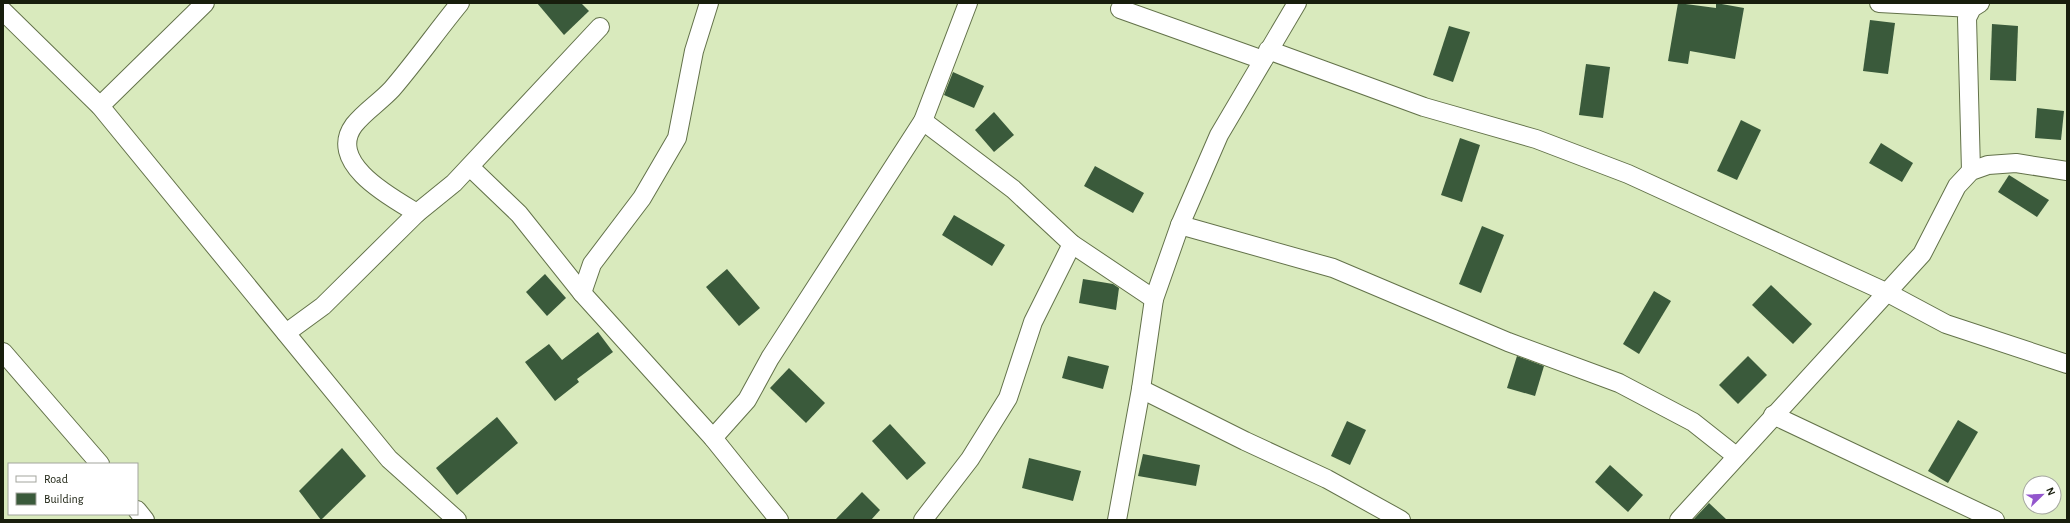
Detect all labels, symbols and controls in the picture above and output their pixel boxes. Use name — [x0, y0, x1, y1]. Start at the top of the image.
legend — [8, 463, 138, 515]
text: Road — [44, 473, 68, 485]
north arrow — [2022, 475, 2062, 515]
text: N — [2044, 486, 2057, 497]
text: Building — [44, 493, 84, 505]

